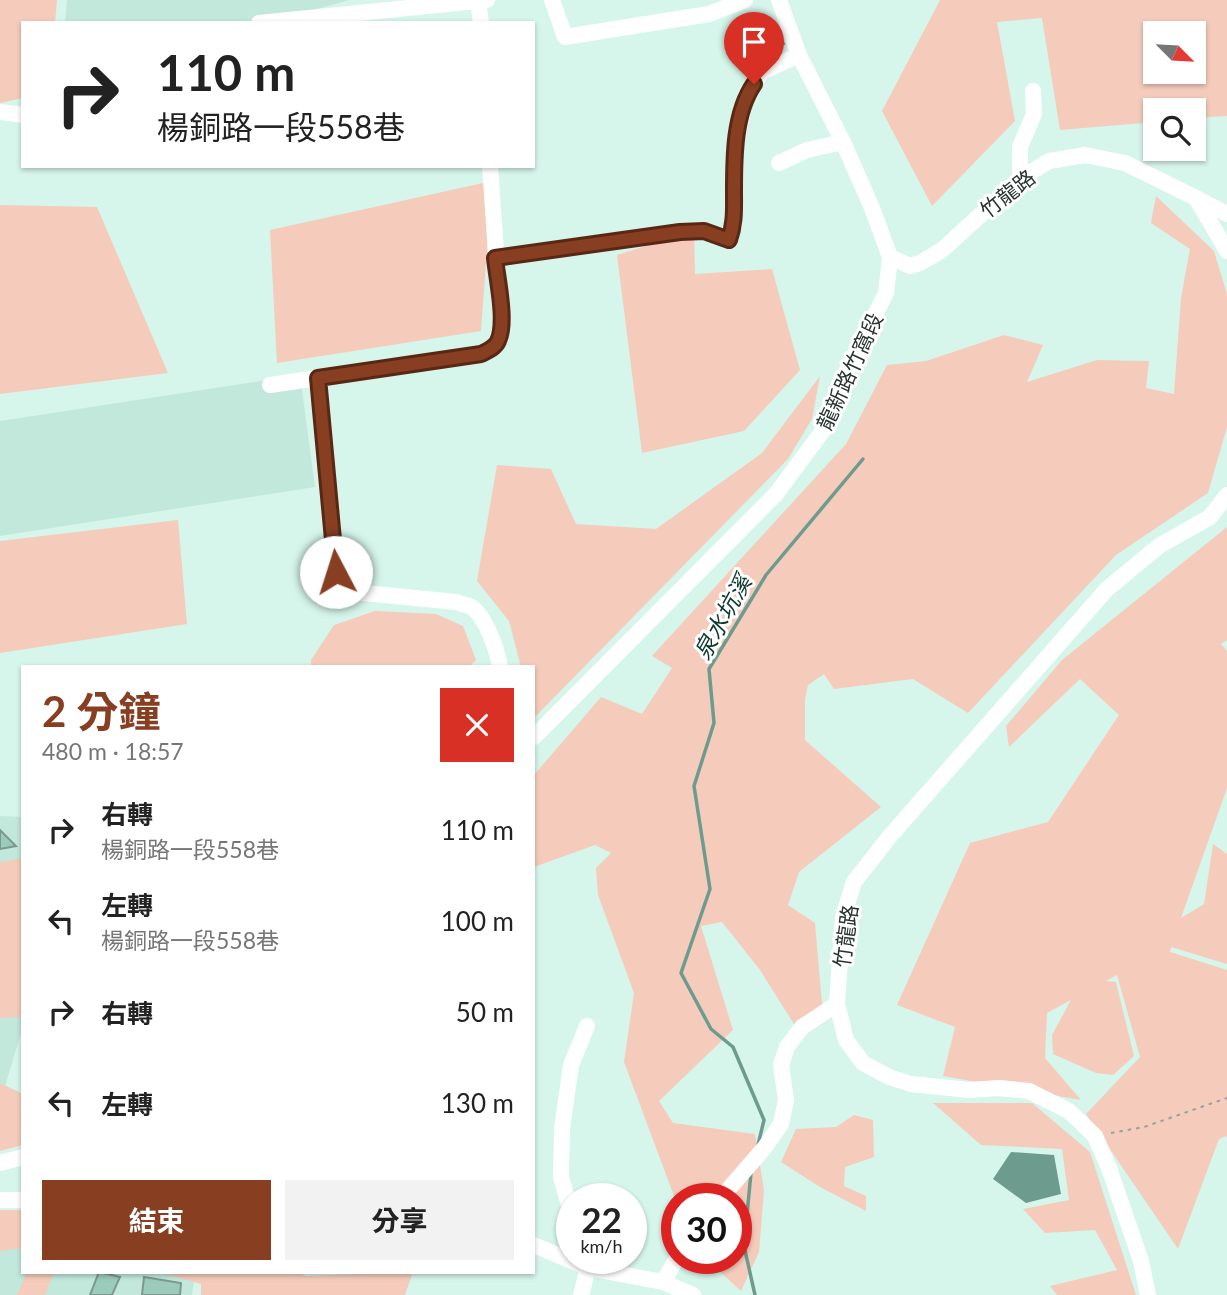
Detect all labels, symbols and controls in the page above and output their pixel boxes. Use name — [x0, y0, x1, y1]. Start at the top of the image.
pin — [724, 12.0, 784, 84]
north arrow — [1143, 21, 1206, 84]
map controls — [1143, 21, 1206, 161]
icon: arrive — [735, 23, 773, 61]
text: 110 m — [157, 43, 295, 101]
icon: right — [42, 49, 133, 140]
button: search — [1143, 98, 1206, 161]
text: 楊銅路一段558巷 — [157, 107, 405, 146]
street label: 竹龍路 — [974, 164, 1040, 222]
street label: 龍新路竹窩段 — [811, 309, 887, 433]
position arrow — [299, 535, 373, 609]
water label: 泉水坑溪 — [687, 567, 758, 664]
text: 2 分鐘 — [42, 686, 161, 736]
button: close — [440, 688, 514, 762]
text: 480 m · 18:57 — [42, 737, 184, 765]
text: 右轉 — [101, 798, 153, 830]
icon: right — [42, 811, 80, 849]
text: 110 m — [441, 814, 514, 846]
text: 楊銅路一段558巷 — [101, 835, 279, 863]
text: 左轉 — [101, 889, 153, 921]
icon: left — [42, 902, 80, 940]
street label: 竹龍路 — [828, 903, 862, 969]
text: 100 m — [441, 905, 514, 937]
text: 楊銅路一段558巷 — [101, 926, 279, 954]
icon: right — [42, 993, 80, 1031]
text: 50 m — [456, 996, 514, 1028]
text: 右轉 — [101, 997, 153, 1029]
icon: left — [42, 1084, 80, 1122]
text: 130 m — [441, 1087, 514, 1119]
text: 左轉 — [101, 1088, 153, 1120]
button: 結束 — [42, 1180, 271, 1260]
button: 分享 — [285, 1180, 514, 1260]
speed limit sign: 30 — [661, 1183, 752, 1274]
text: 22 — [581, 1198, 622, 1240]
text: km/h — [580, 1235, 623, 1257]

